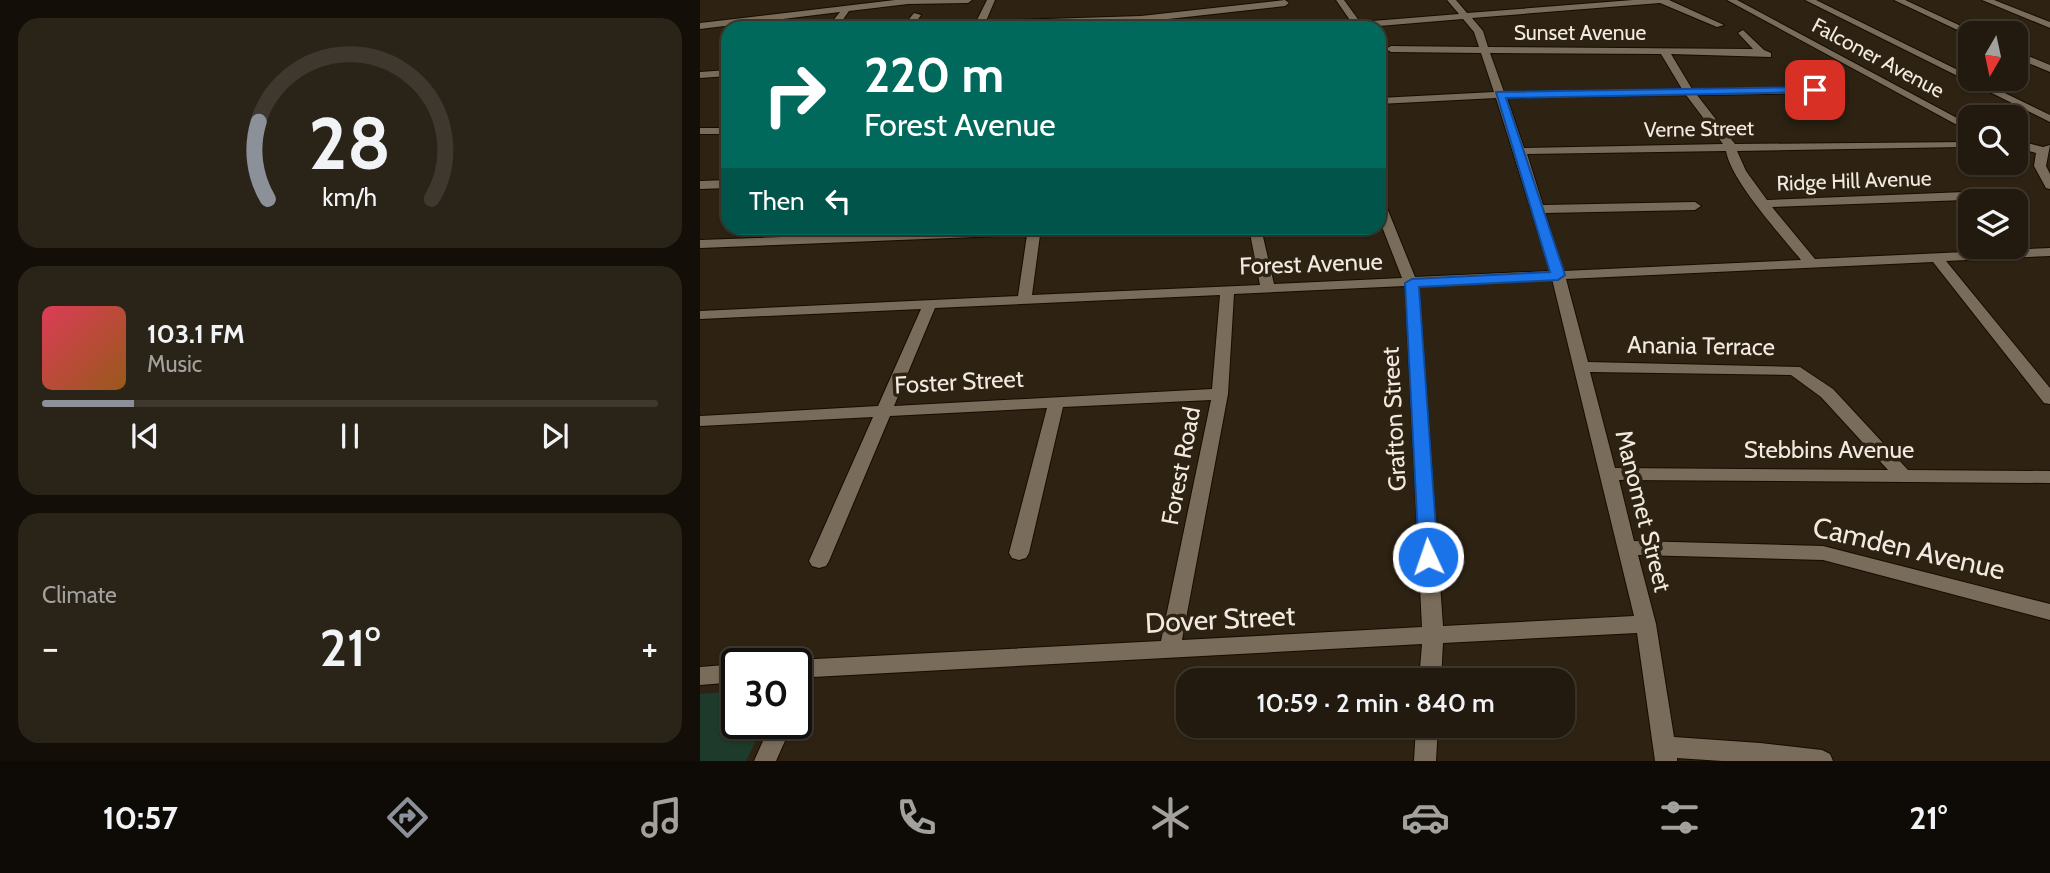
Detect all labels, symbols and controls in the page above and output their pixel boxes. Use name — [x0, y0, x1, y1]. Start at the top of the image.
street label: Falconer Avenue — [1808, 12, 1949, 103]
street label: Sunset Avenue — [1514, 20, 1647, 45]
north arrow — [1958, 21, 2028, 91]
map controls — [1958, 21, 2028, 259]
text: 220 m — [864, 45, 1004, 104]
icon: right — [749, 49, 840, 140]
pin — [1785, 60, 1845, 120]
icon: arrive — [1796, 71, 1834, 109]
text: 28 — [309, 99, 391, 187]
text: Forest Avenue — [864, 105, 1056, 144]
button: search — [1958, 105, 2028, 175]
street label: Verne Street — [1644, 115, 1754, 142]
street label: Ridge Hill Avenue — [1776, 165, 1932, 196]
text: km/h — [323, 182, 377, 212]
icon: left — [819, 182, 857, 220]
text: Then — [749, 185, 805, 217]
button: layers — [1958, 189, 2028, 259]
street label: Forest Avenue — [1239, 246, 1383, 281]
text: 103.1 FM — [147, 318, 245, 350]
street label: Anania Terrace — [1627, 330, 1775, 361]
street label: Grafton Street — [1375, 346, 1412, 492]
text: Music — [147, 350, 202, 378]
street label: Foster Street — [894, 364, 1024, 399]
street label: Forest Road — [1155, 404, 1206, 527]
icon: previous — [126, 417, 164, 455]
icon: pause — [331, 417, 369, 455]
icon: next — [536, 417, 574, 455]
street label: Manomet Street — [1609, 427, 1678, 595]
street label: Stebbins Avenue — [1744, 435, 1914, 464]
street label: Camden Avenue — [1810, 509, 2008, 587]
position arrow — [1391, 520, 1465, 594]
text: Climate — [42, 581, 117, 609]
street label: Dover Street — [1144, 598, 1296, 640]
text: 21° — [320, 616, 380, 679]
text: − — [42, 624, 59, 671]
text: + — [641, 624, 658, 671]
speed limit sign: 30 — [721, 648, 812, 739]
text: 10:59 · 2 min · 840 m — [1256, 687, 1495, 719]
icon: directions — [383, 793, 432, 842]
icon: music — [637, 793, 686, 842]
icon: phone — [892, 793, 941, 842]
icon: climate — [1146, 793, 1195, 842]
icon: car — [1401, 793, 1450, 842]
icon: filters — [1655, 793, 1704, 842]
text: 10:57 — [103, 798, 178, 837]
text: 21° — [1909, 798, 1947, 837]

